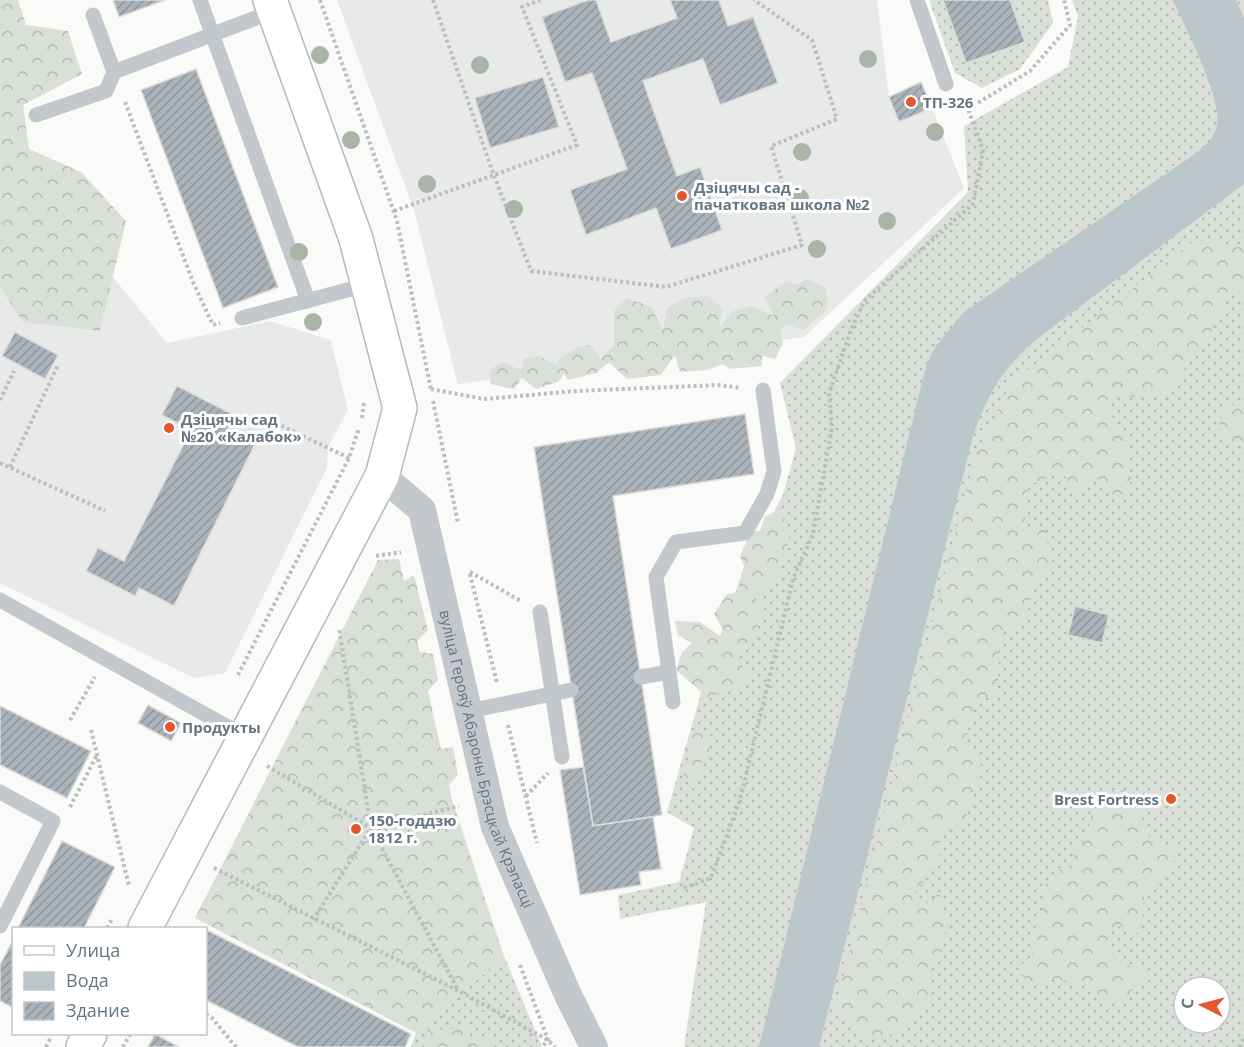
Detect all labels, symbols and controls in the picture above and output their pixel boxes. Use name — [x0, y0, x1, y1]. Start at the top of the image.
place label: ТП-326 — [923, 92, 974, 112]
marker: ТП-326 — [904, 95, 918, 109]
place label: Дзіцячы сад - пачатковая школа №2 — [694, 177, 870, 214]
marker: Дзіцячы сад - пачатковая школа №2 — [675, 189, 689, 203]
place label: Дзіцячы сад №20 «Калабок» — [181, 409, 302, 446]
marker: Дзіцячы сад №20 «Калабок» — [162, 421, 176, 435]
street label: вуліца Герояў Абароны Брэсцкай Крэпасці — [435, 608, 539, 911]
place label: Продукты — [182, 717, 261, 737]
marker: Продукты — [163, 720, 177, 734]
place label: Brest Fortress — [1054, 789, 1159, 809]
marker: Brest Fortress — [1164, 792, 1178, 806]
place label: 150-годдзю 1812 г. — [368, 810, 456, 847]
marker: 150-годдзю 1812 г. — [349, 822, 363, 836]
legend — [12, 927, 207, 1035]
text: Улица — [66, 938, 120, 962]
text: Вода — [66, 968, 109, 992]
north arrow — [1172, 975, 1232, 1035]
text: С — [1176, 997, 1199, 1010]
text: Здание — [66, 998, 130, 1022]

